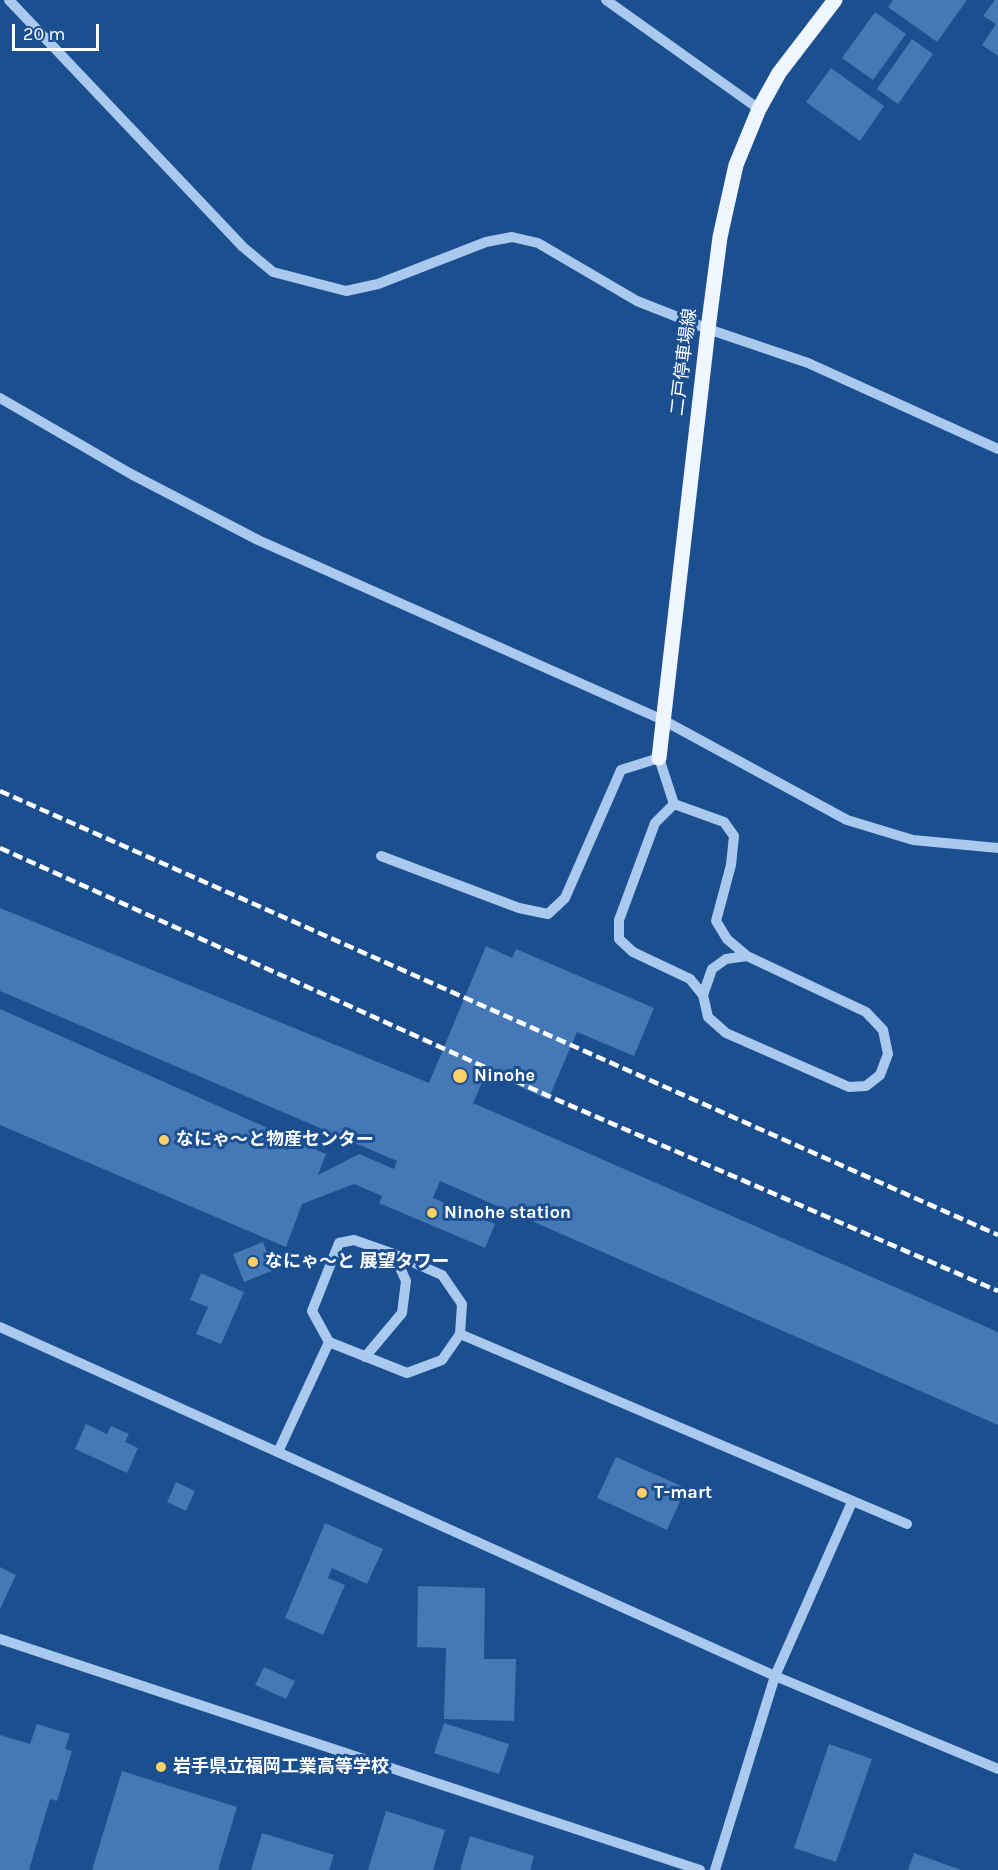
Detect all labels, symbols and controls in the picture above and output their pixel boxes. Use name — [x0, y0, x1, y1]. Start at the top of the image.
scale bar — [15, 12, 102, 50]
text: 20 m — [23, 23, 65, 45]
street label: 二戸停車場線 — [667, 307, 701, 417]
place label: Ninohe — [474, 1065, 535, 1087]
marker: Ninohe — [451, 1067, 469, 1085]
place label: なにゃ～と物産センター — [176, 1129, 374, 1151]
marker: なにゃ～と物産センター — [157, 1133, 171, 1147]
place label: Ninohe station — [444, 1202, 571, 1224]
marker: Ninohe station — [425, 1206, 439, 1220]
place label: なにゃ～と 展望タワー — [265, 1251, 450, 1273]
marker: なにゃ～と 展望タワー — [246, 1255, 260, 1269]
place label: T-mart — [654, 1482, 712, 1504]
marker: T-mart — [635, 1486, 649, 1500]
place label: 岩手県立福岡工業高等学校 — [173, 1756, 389, 1778]
marker: 岩手県立福岡工業高等学校 — [154, 1760, 168, 1774]

